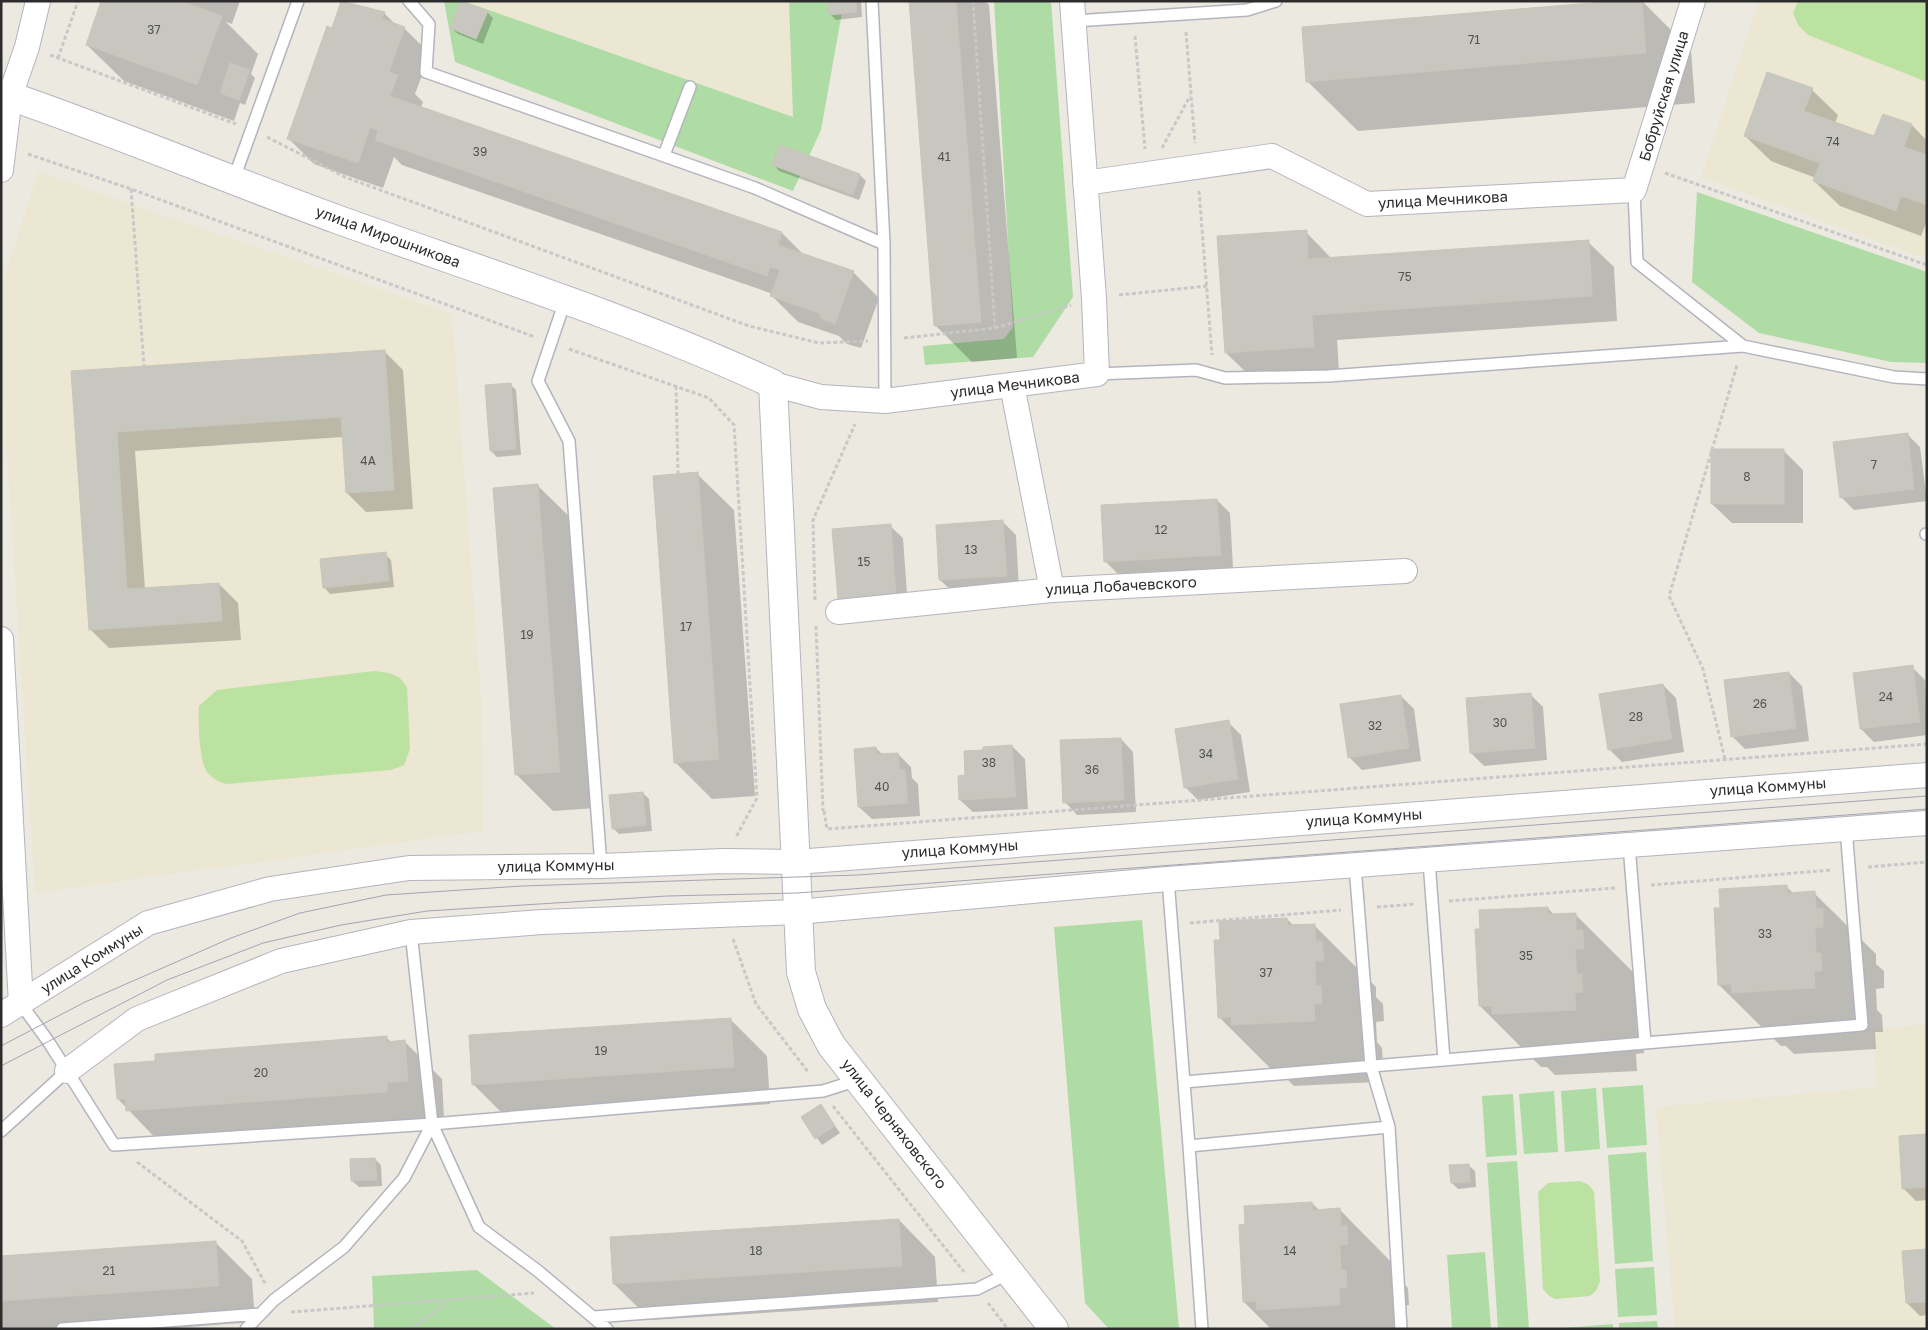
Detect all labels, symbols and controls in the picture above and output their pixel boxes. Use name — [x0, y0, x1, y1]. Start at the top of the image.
house number: 37 — [147, 22, 161, 37]
street label: Бобруйская улица — [1635, 28, 1691, 163]
house number: 71 — [1468, 32, 1480, 47]
house number: 74 — [1826, 134, 1840, 149]
house number: 39 — [473, 144, 487, 159]
house number: 41 — [937, 149, 951, 164]
street label: улица Мечникова — [1377, 187, 1508, 211]
street label: улица Мирошникова — [314, 201, 463, 271]
house number: 75 — [1398, 269, 1412, 284]
street label: улица Мечникова — [949, 367, 1081, 401]
house number: 4А — [360, 453, 376, 468]
house number: 7 — [1871, 457, 1877, 472]
house number: 8 — [1743, 469, 1751, 484]
house number: 12 — [1155, 522, 1167, 537]
house number: 13 — [965, 542, 977, 557]
house number: 15 — [858, 554, 870, 569]
street label: улица Лобачевского — [1045, 572, 1197, 598]
house number: 17 — [680, 619, 692, 634]
house number: 19 — [520, 627, 534, 642]
house number: 24 — [1879, 689, 1893, 704]
house number: 26 — [1753, 696, 1767, 711]
house number: 28 — [1629, 709, 1643, 724]
house number: 30 — [1493, 715, 1507, 730]
house number: 32 — [1368, 718, 1382, 733]
house number: 34 — [1199, 746, 1213, 761]
house number: 38 — [982, 755, 996, 770]
house number: 36 — [1085, 762, 1099, 777]
street label: улица Коммуны — [1709, 773, 1827, 799]
house number: 40 — [875, 779, 889, 794]
street label: улица Коммуны — [1305, 804, 1423, 830]
street label: улица Коммуны — [901, 835, 1019, 861]
street label: улица Коммуны — [497, 855, 615, 875]
street label: улица Коммуны — [37, 920, 146, 997]
house number: 33 — [1758, 926, 1772, 941]
house number: 35 — [1519, 948, 1533, 963]
house number: 37 — [1259, 965, 1273, 980]
house number: 19 — [594, 1043, 608, 1058]
street label: улица Черняховского — [838, 1055, 951, 1192]
house number: 20 — [254, 1065, 268, 1080]
house number: 18 — [749, 1243, 763, 1258]
house number: 14 — [1283, 1243, 1297, 1258]
house number: 21 — [103, 1263, 116, 1278]

